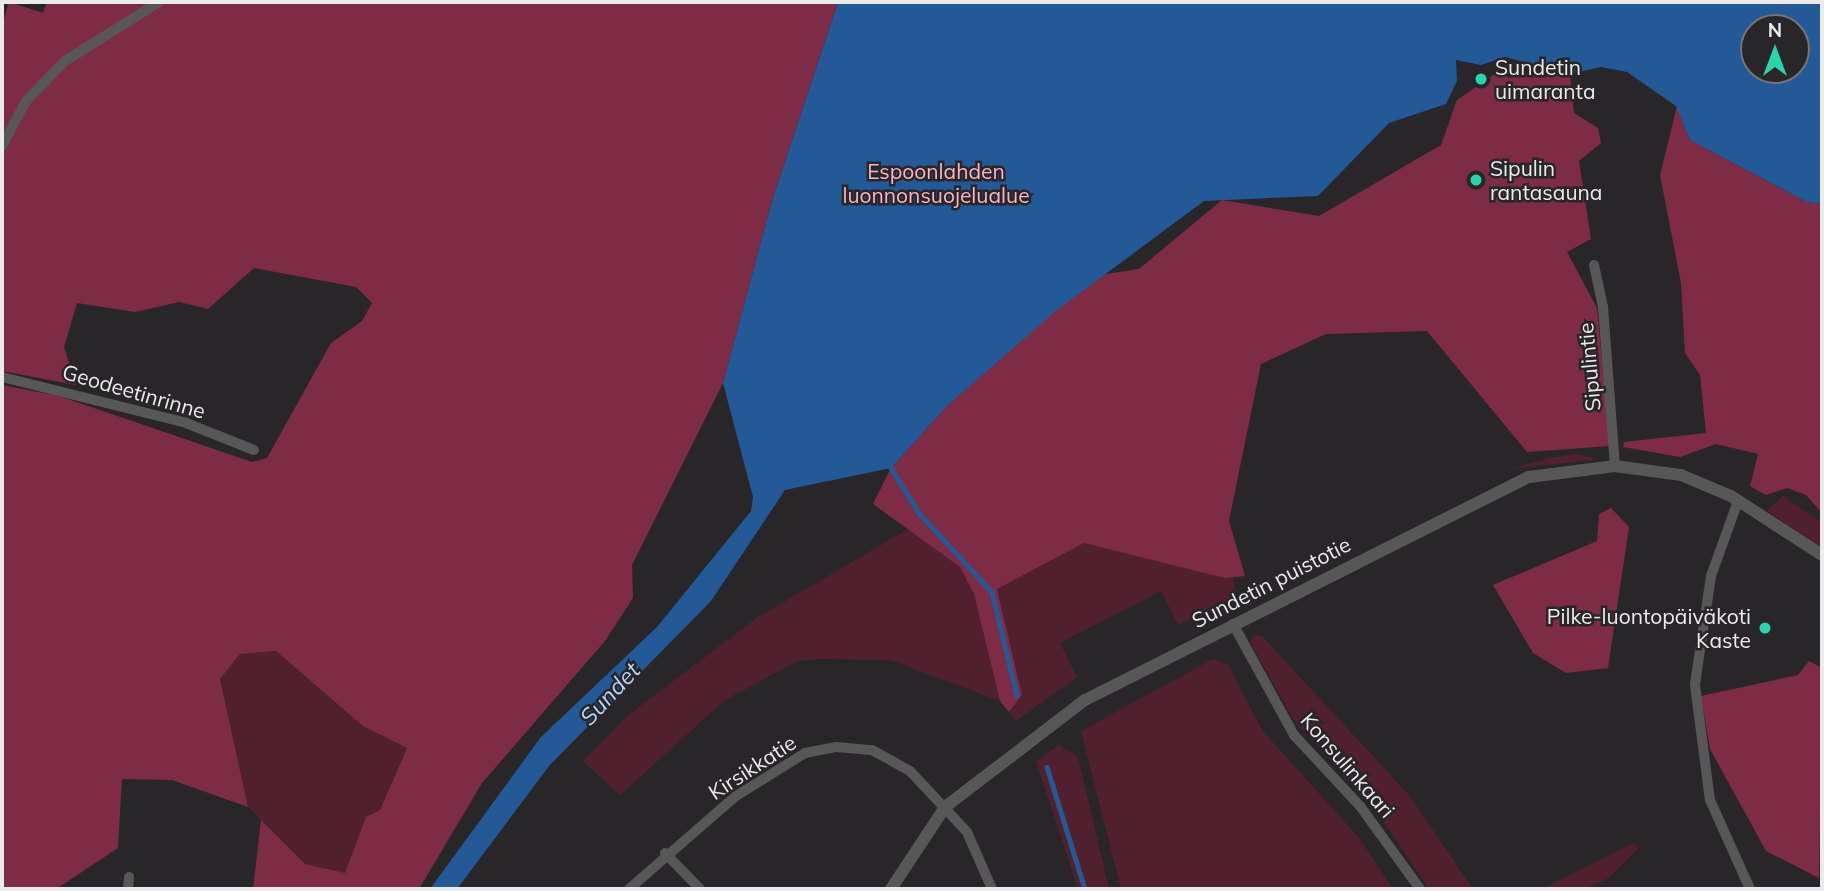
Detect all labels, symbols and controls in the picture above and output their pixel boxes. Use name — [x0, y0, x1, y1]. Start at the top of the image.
north arrow — [1740, 14, 1810, 84]
text: N — [1768, 18, 1782, 42]
place label: Sundetin uimaranta — [1495, 54, 1596, 104]
marker: Sundetin uimaranta — [1473, 71, 1489, 87]
place label: Sipulin rantasauna — [1490, 155, 1602, 205]
park label: Espoonlahden luonnonsuojelualue — [842, 158, 1030, 208]
marker: Sipulin rantasauna — [1468, 172, 1484, 188]
street label: Sipulintie — [1573, 322, 1605, 412]
street label: Geodeetinrinne — [60, 359, 208, 423]
street label: Sundetin puistotie — [1188, 531, 1354, 633]
place label: Pilke-luontopäiväkoti Kaste — [1547, 603, 1751, 653]
marker: Pilke-luontopäiväkoti Kaste — [1757, 620, 1773, 636]
water label: Sundet — [574, 657, 646, 731]
street label: Konsulinkaari — [1296, 707, 1400, 823]
street label: Kirsikkatie — [704, 729, 800, 805]

